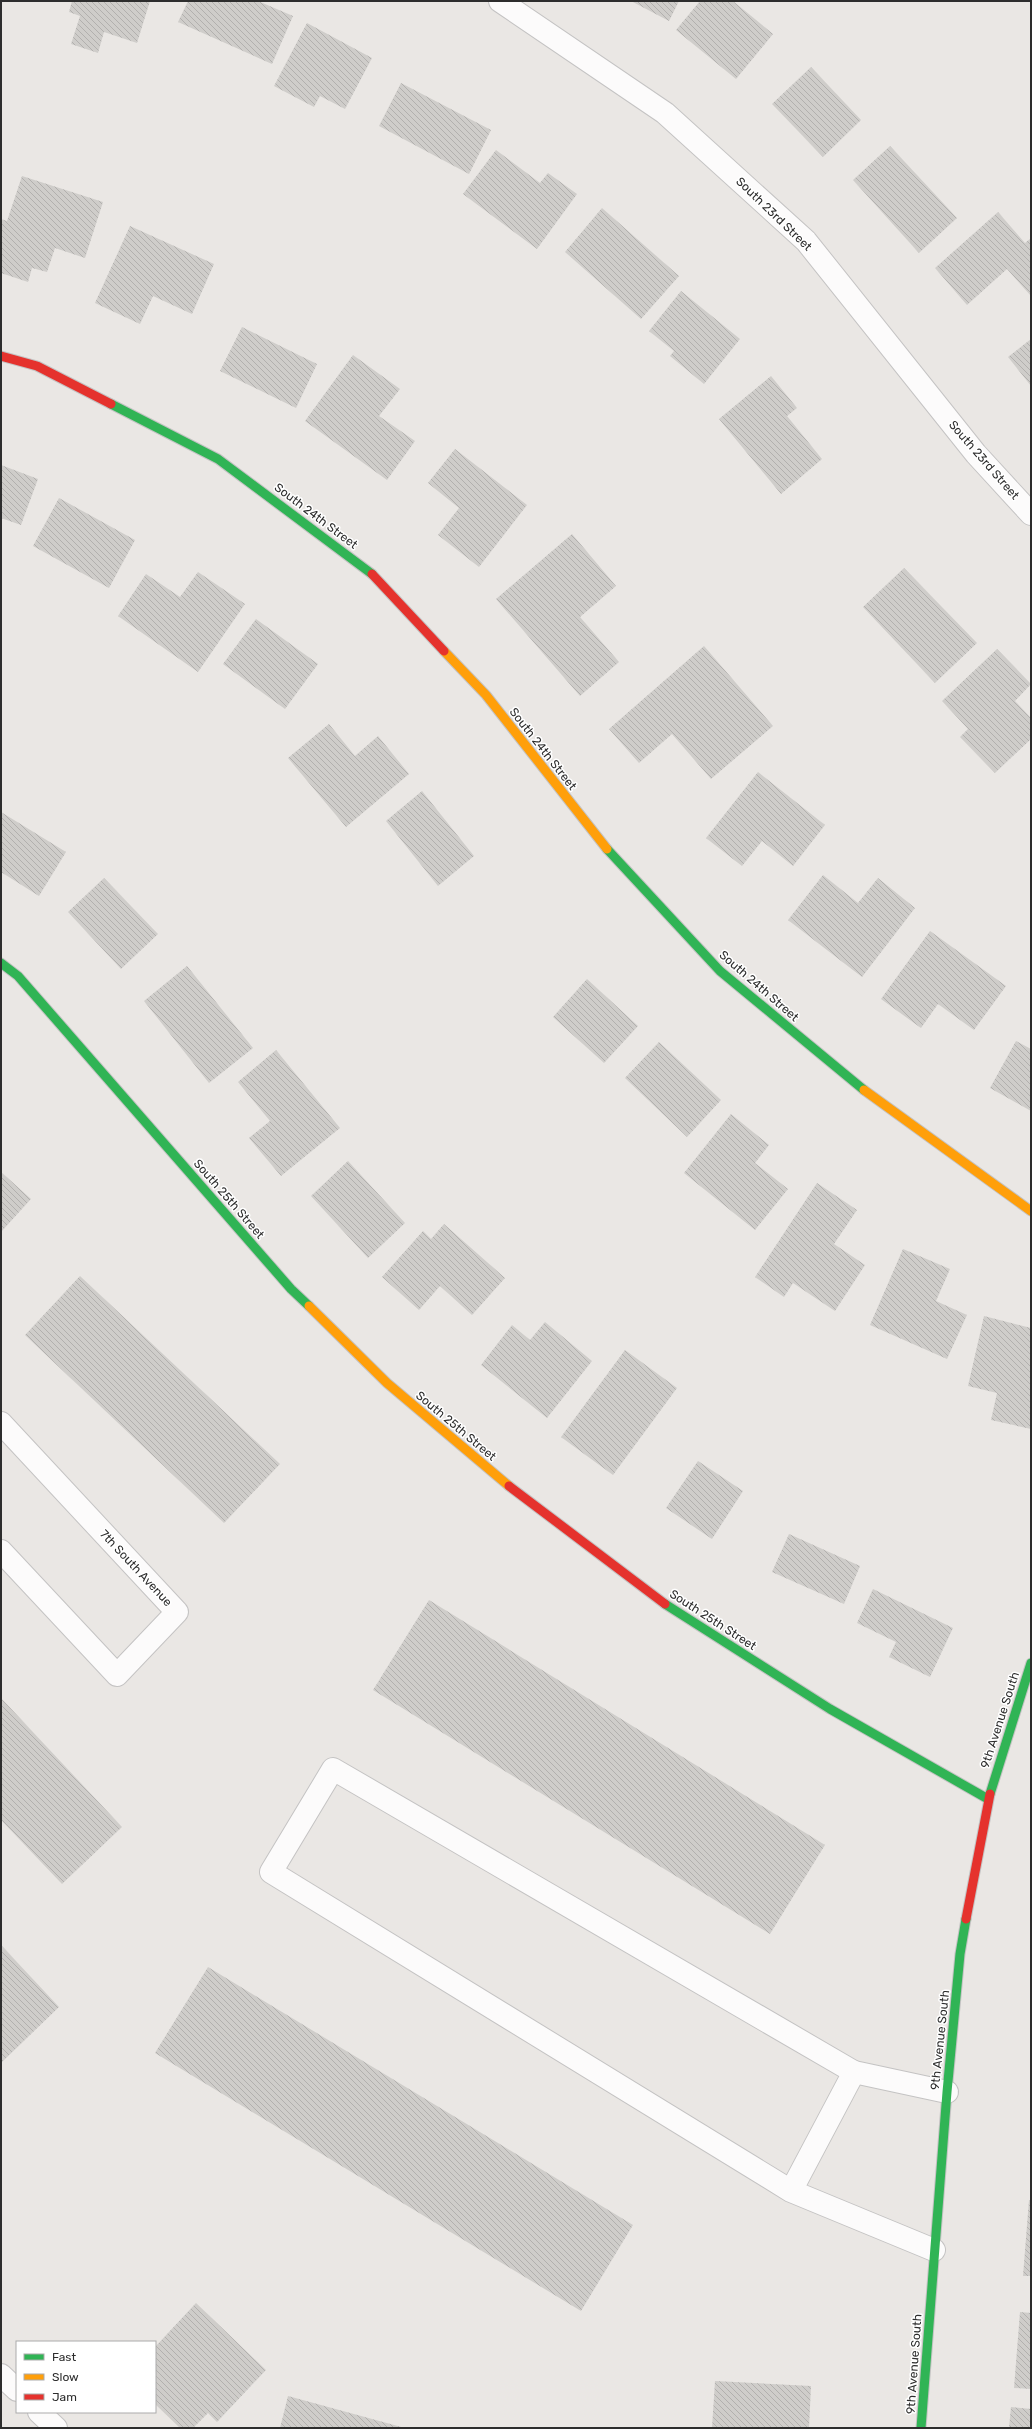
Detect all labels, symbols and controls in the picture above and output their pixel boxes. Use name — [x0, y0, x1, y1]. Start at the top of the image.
street label: South 23rd Street — [733, 174, 815, 254]
street label: South 23rd Street — [946, 418, 1022, 503]
street label: South 24th Street — [272, 480, 361, 552]
street label: South 24th Street — [507, 705, 580, 793]
street label: South 24th Street — [716, 948, 802, 1024]
street label: South 25th Street — [191, 1157, 267, 1242]
street label: South 25th Street — [413, 1388, 499, 1464]
street label: 7th South Avenue — [97, 1527, 175, 1609]
street label: South 25th Street — [667, 1587, 759, 1653]
street label: 9th Avenue South — [978, 1670, 1022, 1770]
street label: 9th Avenue South — [928, 1989, 952, 2091]
street label: 9th Avenue South — [904, 2313, 924, 2415]
legend — [16, 2341, 156, 2413]
text: Fast — [52, 2350, 76, 2364]
text: Slow — [52, 2370, 79, 2384]
text: Jam — [52, 2390, 77, 2404]

